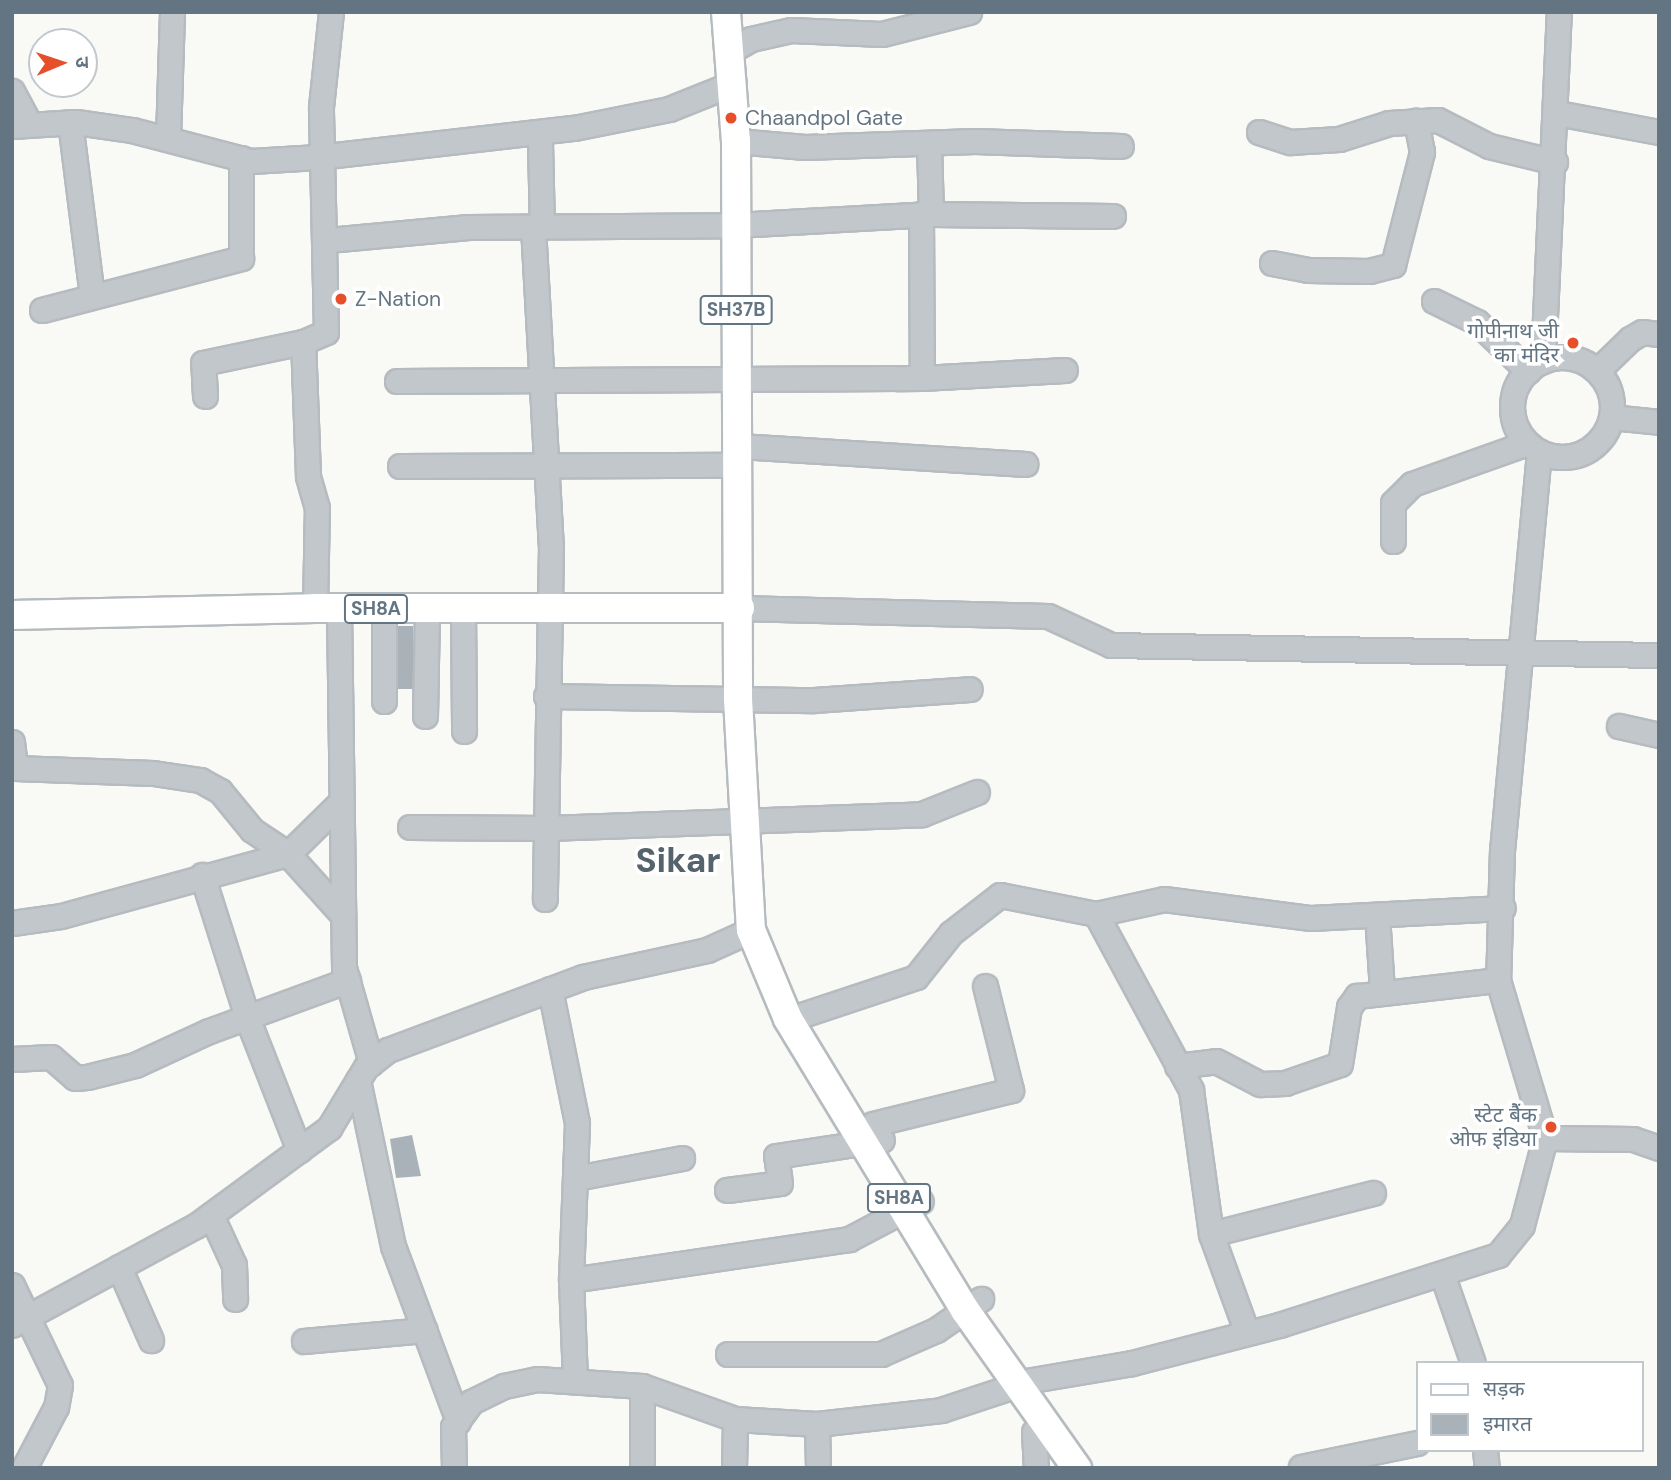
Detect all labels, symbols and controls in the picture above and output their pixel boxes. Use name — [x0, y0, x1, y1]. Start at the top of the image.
north arrow — [28, 28, 98, 98]
text: उ — [70, 56, 95, 68]
place label: Chaandpol Gate — [745, 105, 903, 131]
marker: Chaandpol Gate — [723, 110, 739, 126]
place label: Z-Nation — [355, 286, 441, 312]
marker: Z-Nation — [333, 291, 349, 307]
road number: SH37B — [699, 294, 773, 326]
place label: गोपीनाथ जी का मंदिर — [1467, 318, 1559, 368]
marker: गोपीनाथ जी का मंदिर — [1565, 335, 1581, 351]
road number: SH8A — [343, 594, 409, 624]
district label: Sikar — [635, 839, 721, 881]
place label: स्टेट बेैंक ओफ इंडिया — [1449, 1102, 1537, 1152]
marker: स्टेट बेैंक ओफ इंडिया — [1543, 1119, 1559, 1135]
road number: SH8A — [866, 1182, 932, 1214]
legend — [1416, 1361, 1643, 1452]
text: सड़क — [1483, 1375, 1525, 1403]
text: इमारत — [1483, 1410, 1532, 1438]

